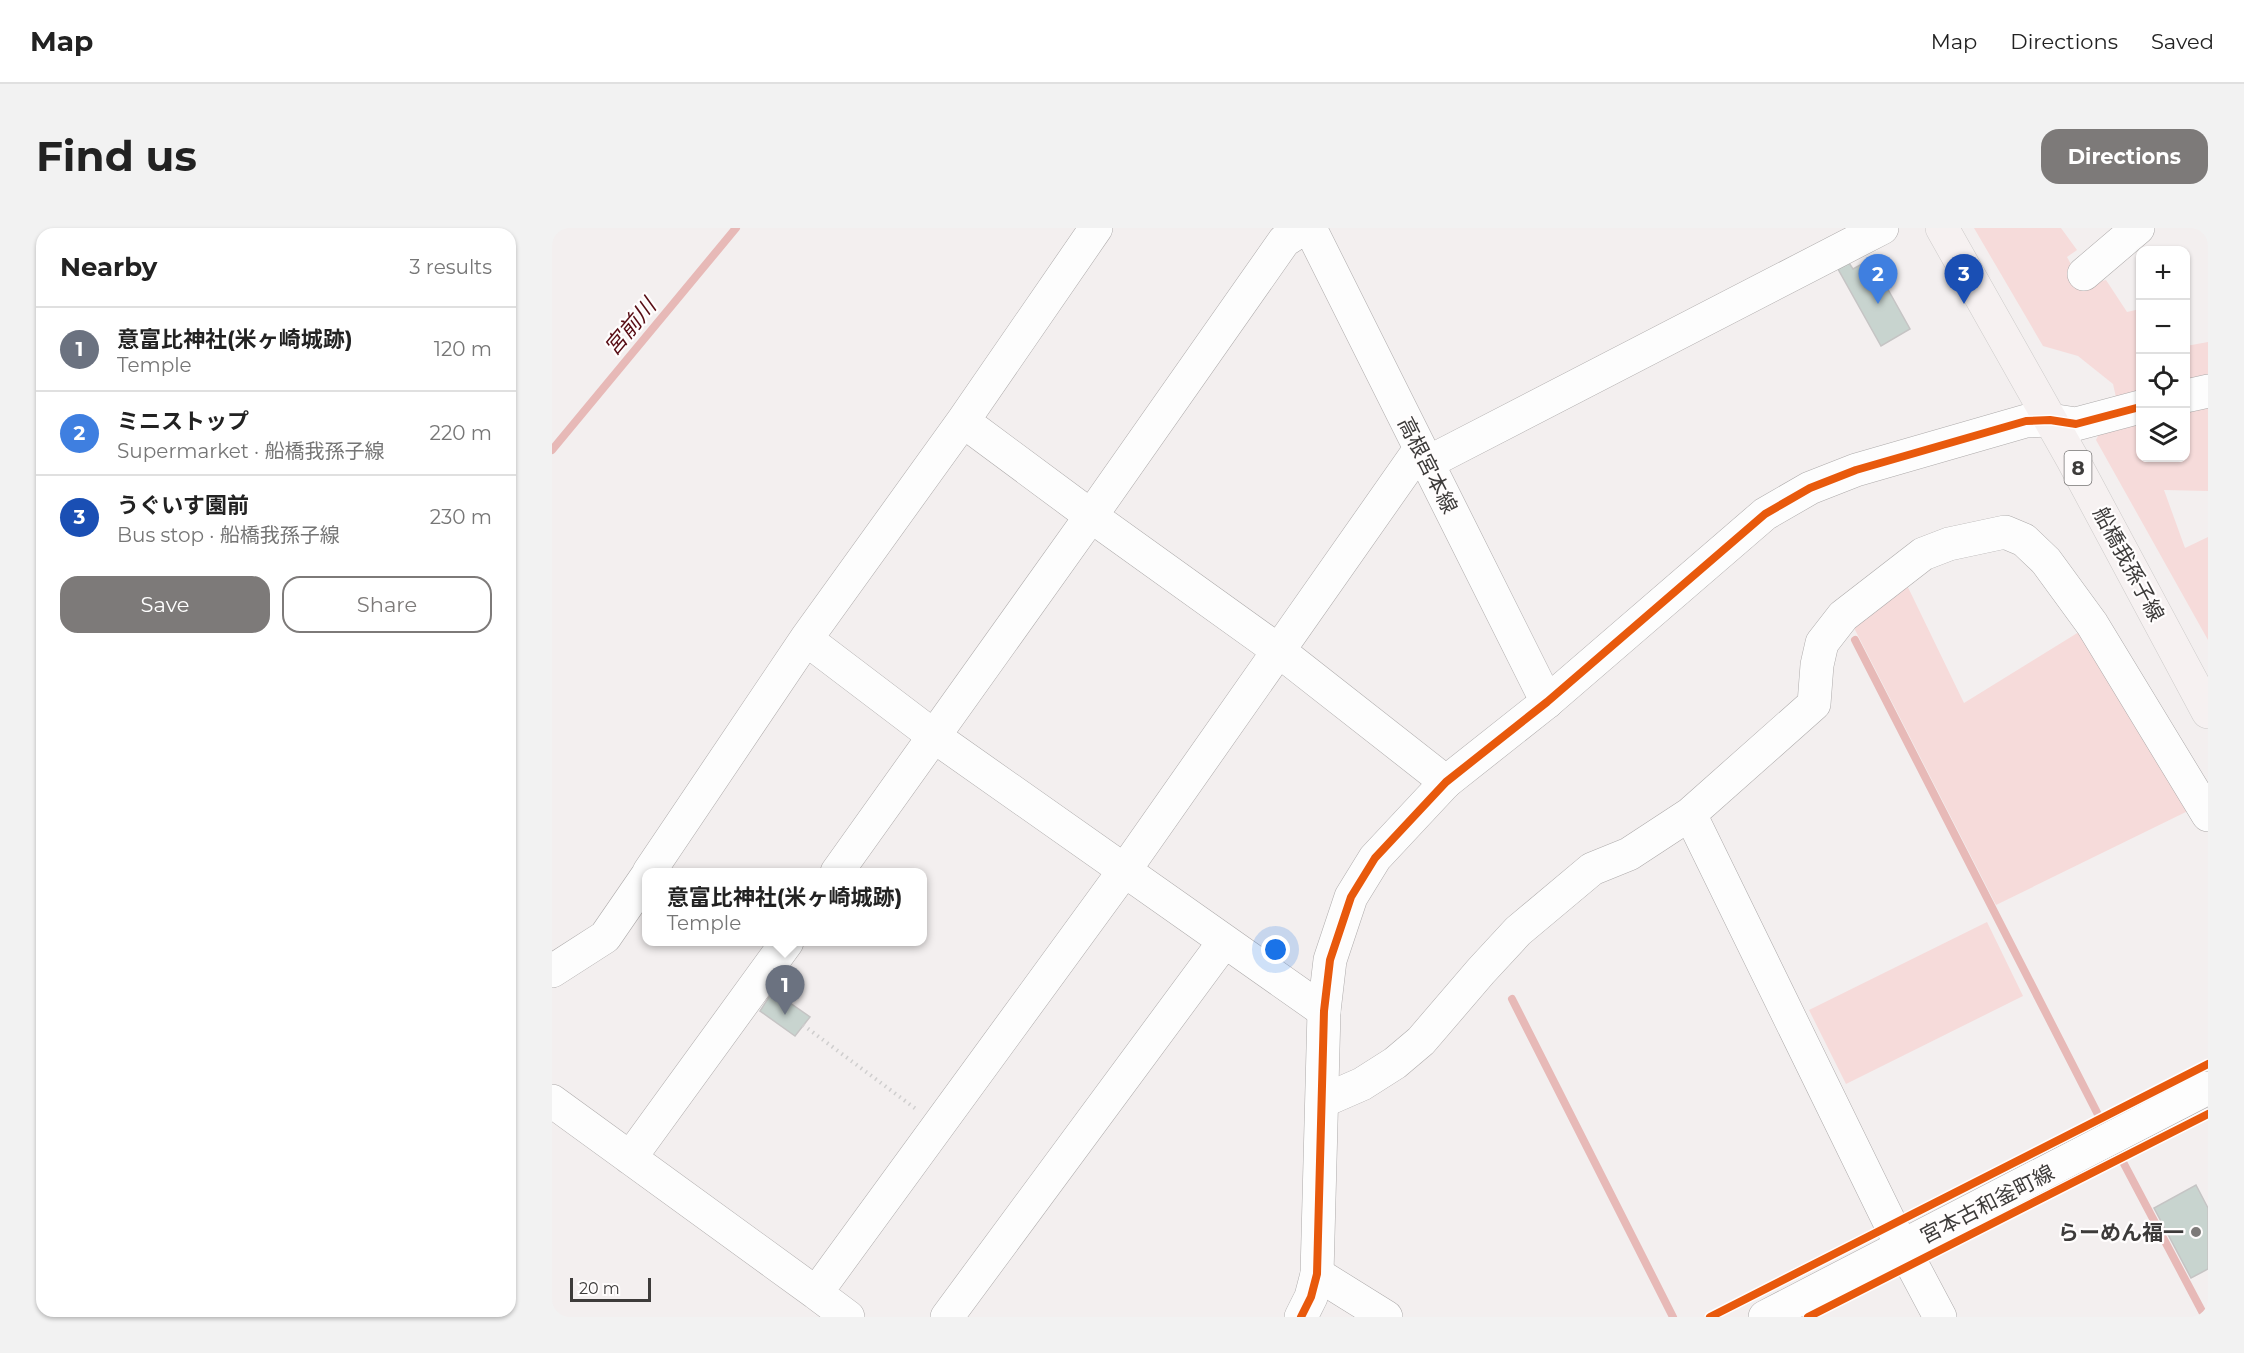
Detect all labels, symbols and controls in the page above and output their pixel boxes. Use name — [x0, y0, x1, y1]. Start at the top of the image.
text: Map — [30, 24, 93, 58]
text: Map — [1931, 29, 1977, 54]
text: Directions — [2010, 29, 2118, 54]
text: Saved — [2151, 29, 2214, 54]
button: Directions — [2041, 129, 2208, 184]
text: Find us — [36, 130, 197, 182]
map controls — [2136, 246, 2190, 462]
button: + — [2136, 246, 2190, 300]
text: Nearby — [60, 251, 157, 283]
pin: 2 — [1858, 254, 1898, 304]
pin: 3 — [1944, 254, 1984, 304]
text: 3 results — [409, 255, 492, 279]
water label: 宮前川 — [598, 292, 663, 361]
button: − — [2136, 300, 2190, 354]
text: 意富比神社(米ヶ崎城跡) — [117, 326, 353, 353]
text: 1 — [76, 337, 83, 361]
text: 120 m — [434, 337, 492, 361]
text: Temple — [117, 353, 192, 377]
button: locate — [2136, 354, 2190, 408]
text: ミニストップ — [117, 408, 249, 435]
button: layers — [2136, 408, 2190, 462]
street label: 高根宮本線 — [1393, 413, 1463, 517]
text: 2 — [74, 421, 85, 445]
text: 220 m — [430, 421, 492, 445]
text: Supermarket · 船橋我孫子線 — [117, 439, 384, 463]
road number: 8 — [2064, 451, 2092, 485]
text: うぐいす園前 — [117, 492, 249, 519]
street label: 船橋我孫子線 — [2088, 503, 2170, 625]
text: 3 — [74, 505, 85, 529]
text: 230 m — [430, 505, 492, 529]
text: Bus stop · 船橋我孫子線 — [117, 523, 340, 547]
button: Save — [60, 576, 270, 633]
button: Share — [282, 576, 492, 633]
popup — [642, 868, 927, 946]
text: 意富比神社(米ヶ崎城跡) — [667, 884, 902, 911]
text: Temple — [667, 911, 741, 935]
your location — [1261, 935, 1290, 964]
pin: 1 — [766, 966, 804, 1015]
street label: 宮本古和釜町線 — [1916, 1159, 2058, 1249]
place label: らーめん福一 — [2058, 1220, 2184, 1245]
marker: らーめん福一 — [2189, 1225, 2203, 1239]
scale bar — [570, 1275, 651, 1302]
text: 20 m — [579, 1279, 620, 1298]

